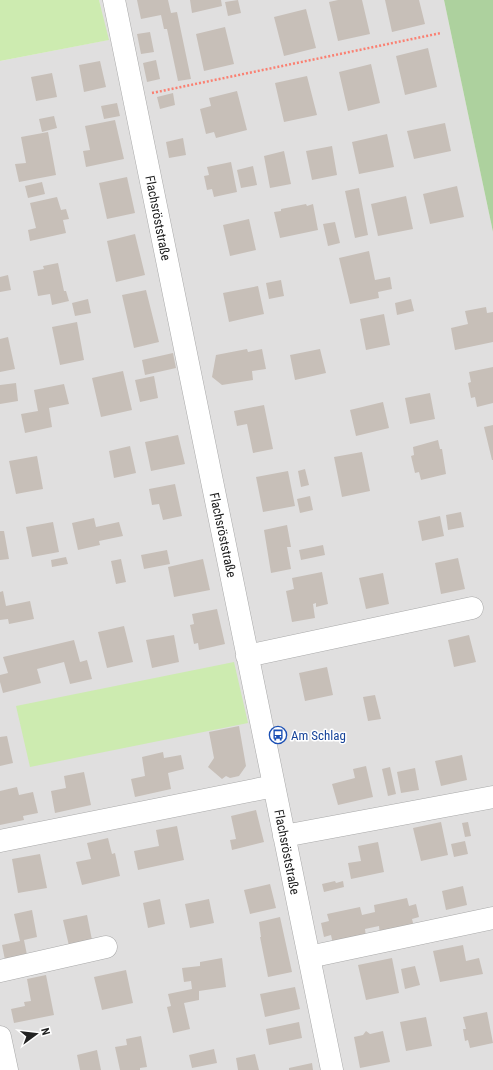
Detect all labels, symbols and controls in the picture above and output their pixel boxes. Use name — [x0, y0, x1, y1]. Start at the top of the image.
street label: Flachsröststraße — [142, 174, 174, 262]
street label: Flachsröststraße — [207, 491, 239, 579]
bus stop icon: Am Schlag — [268, 725, 288, 745]
place label: Am Schlag — [291, 728, 346, 743]
street label: Flachsröststraße — [271, 808, 303, 896]
north arrow — [16, 1014, 56, 1054]
text: N — [38, 1027, 52, 1037]

